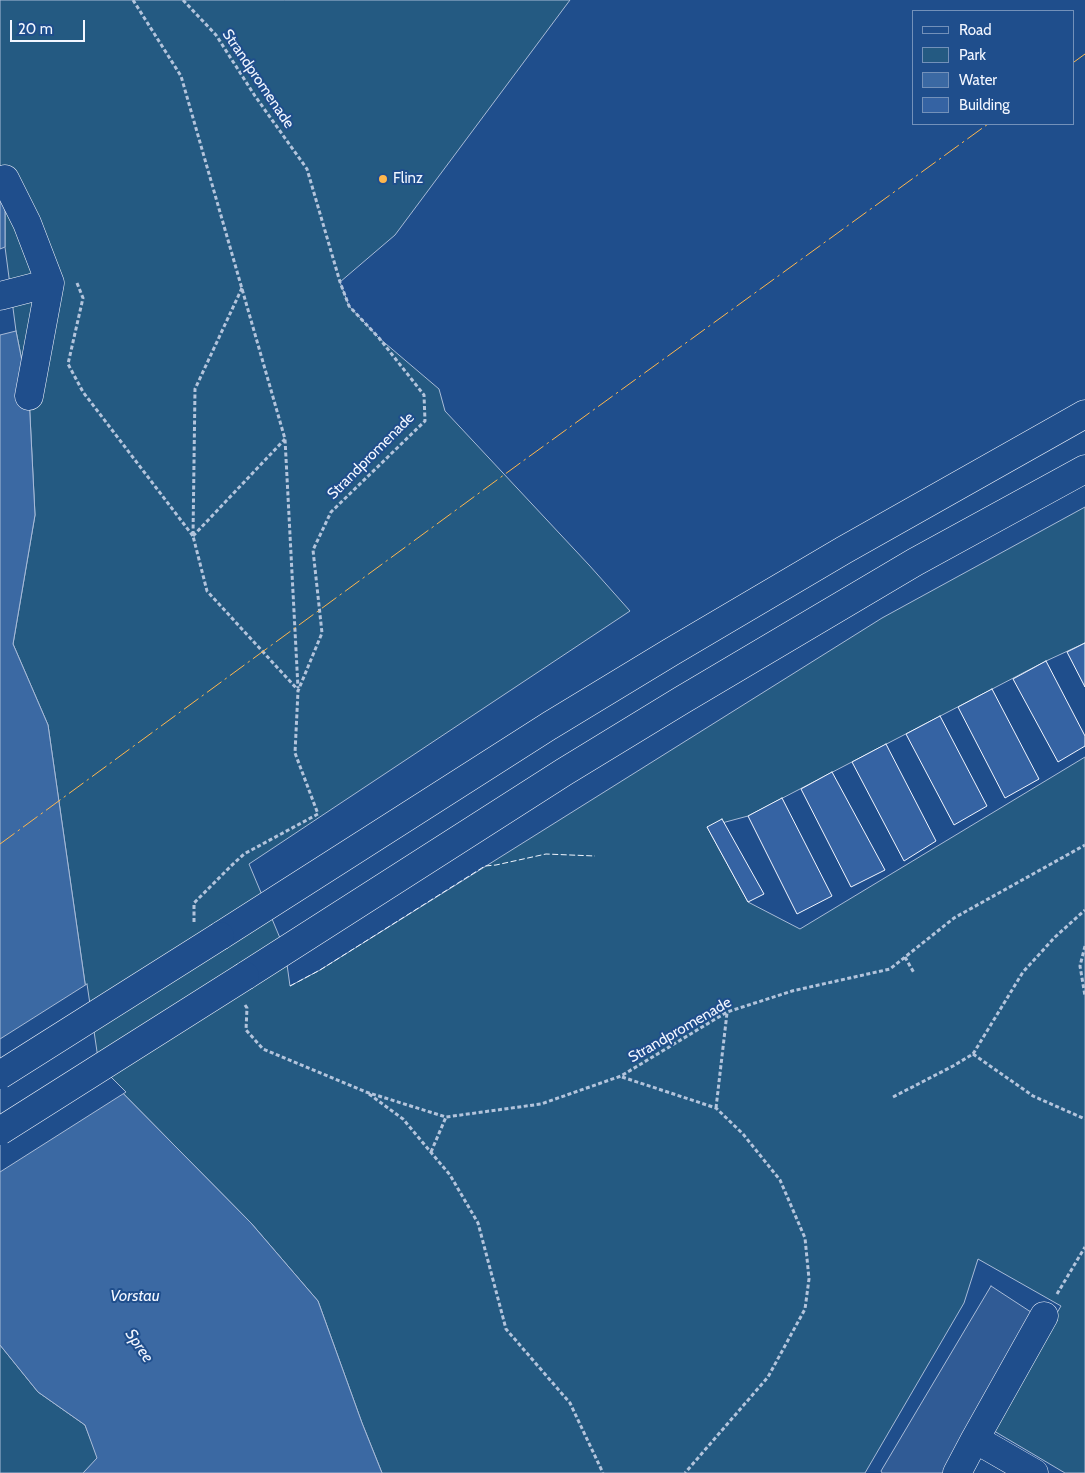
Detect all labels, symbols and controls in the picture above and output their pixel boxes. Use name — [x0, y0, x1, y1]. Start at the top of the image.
scale bar — [12, 10, 88, 42]
legend — [912, 10, 1075, 125]
text: 20 m — [18, 20, 53, 38]
text: Road — [959, 21, 992, 39]
street label: Strandpromenade — [218, 26, 298, 132]
text: Park — [959, 46, 986, 64]
text: Water — [959, 71, 997, 89]
text: Building — [959, 96, 1010, 114]
place label: Flinz — [393, 170, 423, 188]
marker: Flinz — [377, 173, 389, 185]
street label: Strandpromenade — [324, 409, 418, 503]
street label: Strandpromenade — [625, 993, 735, 1067]
water label: Vorstau — [110, 1286, 160, 1306]
water label: Spree — [121, 1326, 157, 1366]

